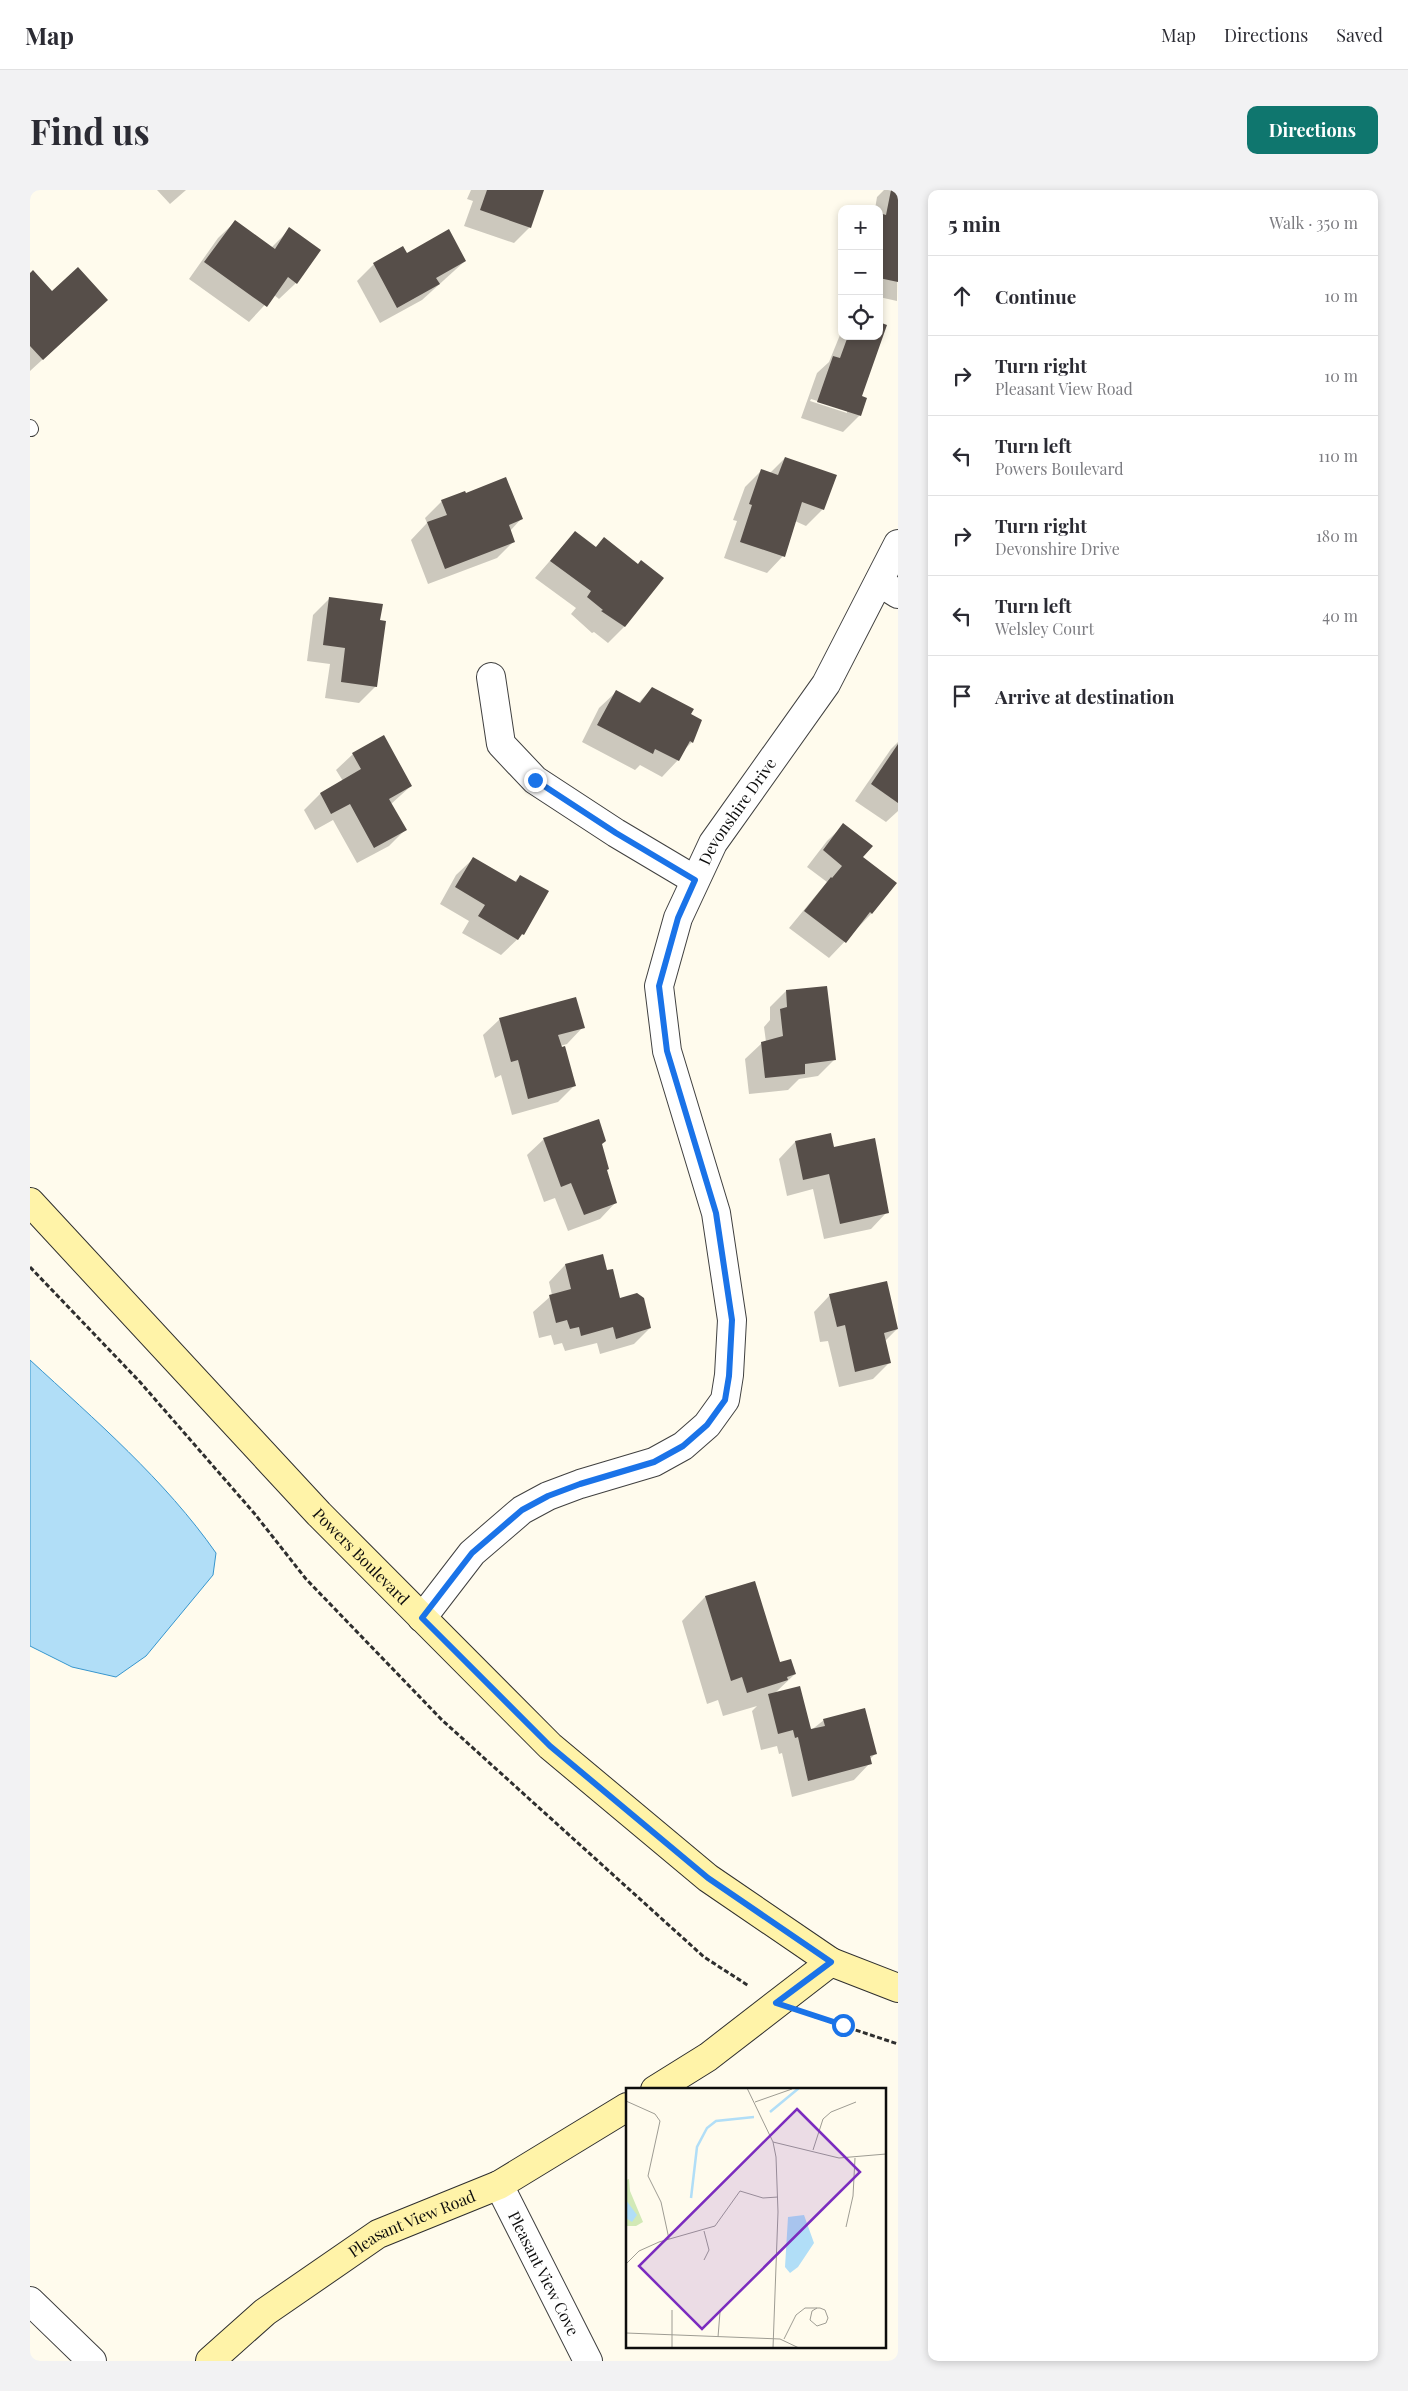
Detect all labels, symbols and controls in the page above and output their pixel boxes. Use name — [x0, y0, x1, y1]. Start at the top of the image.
text: Map — [25, 19, 74, 51]
text: Map — [1161, 23, 1196, 47]
text: Directions — [1224, 23, 1308, 47]
text: Saved — [1336, 23, 1383, 47]
button: Directions — [1247, 106, 1378, 154]
text: Find us — [30, 107, 150, 154]
map controls — [838, 205, 883, 340]
button: + — [838, 205, 883, 250]
text: 5 min — [948, 209, 1001, 237]
text: Walk · 350 m — [1269, 212, 1358, 233]
button: − — [838, 250, 883, 295]
icon: ahead — [948, 282, 976, 310]
text: Continue — [995, 283, 1076, 309]
text: 10 m — [1324, 285, 1358, 306]
button: locate — [838, 295, 883, 340]
text: Turn right — [995, 352, 1087, 378]
icon: right — [948, 362, 976, 390]
text: 10 m — [1324, 365, 1358, 386]
text: Pleasant View Road — [995, 378, 1133, 399]
text: Turn left — [995, 432, 1072, 458]
icon: left — [948, 442, 976, 470]
text: 110 m — [1318, 445, 1358, 466]
text: Powers Boulevard — [995, 458, 1124, 479]
text: Turn right — [995, 512, 1087, 538]
icon: right — [948, 522, 976, 550]
text: 180 m — [1316, 525, 1358, 546]
text: Devonshire Drive — [995, 538, 1120, 559]
text: Turn left — [995, 592, 1072, 618]
icon: left — [948, 602, 976, 630]
text: 40 m — [1322, 605, 1358, 626]
text: Welsley Court — [995, 618, 1094, 639]
icon: arrive — [948, 682, 976, 710]
text: Arrive at destination — [995, 683, 1175, 709]
street label: Devonshire Drive — [693, 753, 780, 868]
route end — [524, 769, 547, 792]
street label: Powers Boulevard — [309, 1503, 414, 1609]
route start — [832, 2014, 855, 2037]
inset map — [626, 2088, 886, 2348]
street label: Pleasant View Road — [344, 2185, 478, 2262]
street label: Pleasant View Cove — [504, 2207, 584, 2339]

